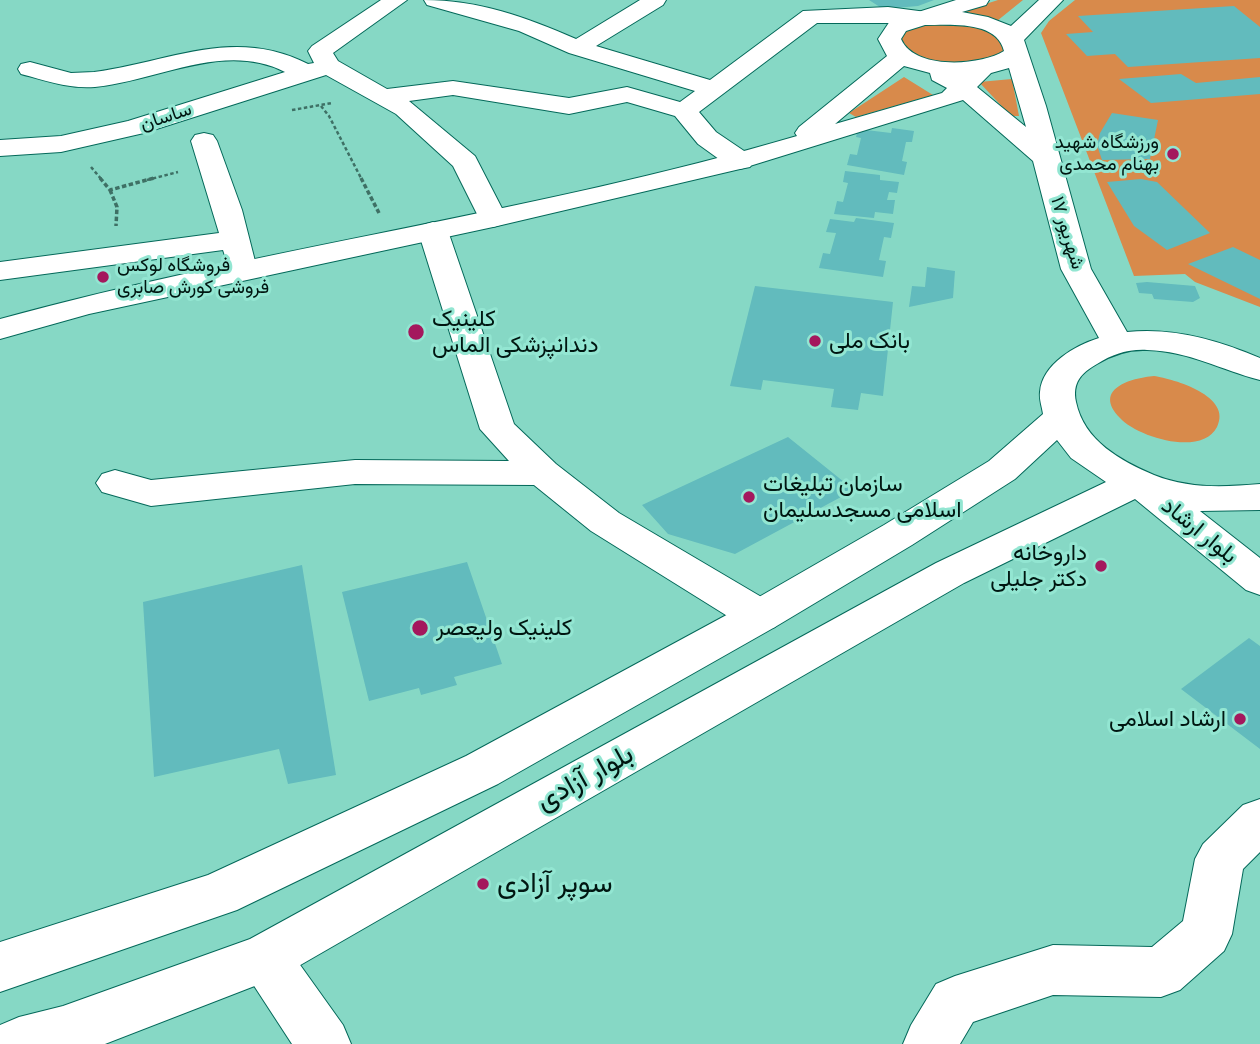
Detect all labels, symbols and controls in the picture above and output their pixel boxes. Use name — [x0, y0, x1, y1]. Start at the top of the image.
street label: ساسان — [137, 98, 195, 136]
place label: ورزشگاه شهید بهنام محمدی — [1055, 132, 1159, 176]
marker: ورزشگاه شهید بهنام محمدی — [1165, 146, 1181, 162]
street label: ۱۷ شهریور — [1045, 194, 1089, 272]
place label: فروشگاه لوکس فروشی کورش صابری — [117, 255, 269, 299]
marker: فروشگاه لوکس فروشی کورش صابری — [95, 269, 111, 285]
place label: کلینیک دندانپزشکی الماس — [432, 305, 599, 359]
marker: کلینیک دندانپزشکی الماس — [406, 322, 426, 342]
place label: بانک ملی — [829, 327, 910, 355]
marker: بانک ملی — [807, 333, 823, 349]
place label: سازمان تبلیغات اسلامی مسجدسلیمان — [763, 470, 962, 524]
marker: سازمان تبلیغات اسلامی مسجدسلیمان — [741, 489, 757, 505]
street label: بلوار ارشاد — [1156, 492, 1242, 570]
place label: داروخانه دکتر جلیلی — [990, 539, 1087, 593]
marker: داروخانه دکتر جلیلی — [1093, 558, 1109, 574]
place label: کلینیک ولیعصر — [436, 614, 572, 642]
marker: کلینیک ولیعصر — [410, 618, 430, 638]
place label: ارشاد اسلامی — [1109, 705, 1226, 733]
marker: ارشاد اسلامی — [1232, 711, 1248, 727]
street label: بلوار آزادی — [530, 738, 640, 818]
place label: سوپر آزادی — [497, 867, 612, 901]
marker: سوپر آزادی — [475, 876, 491, 892]

